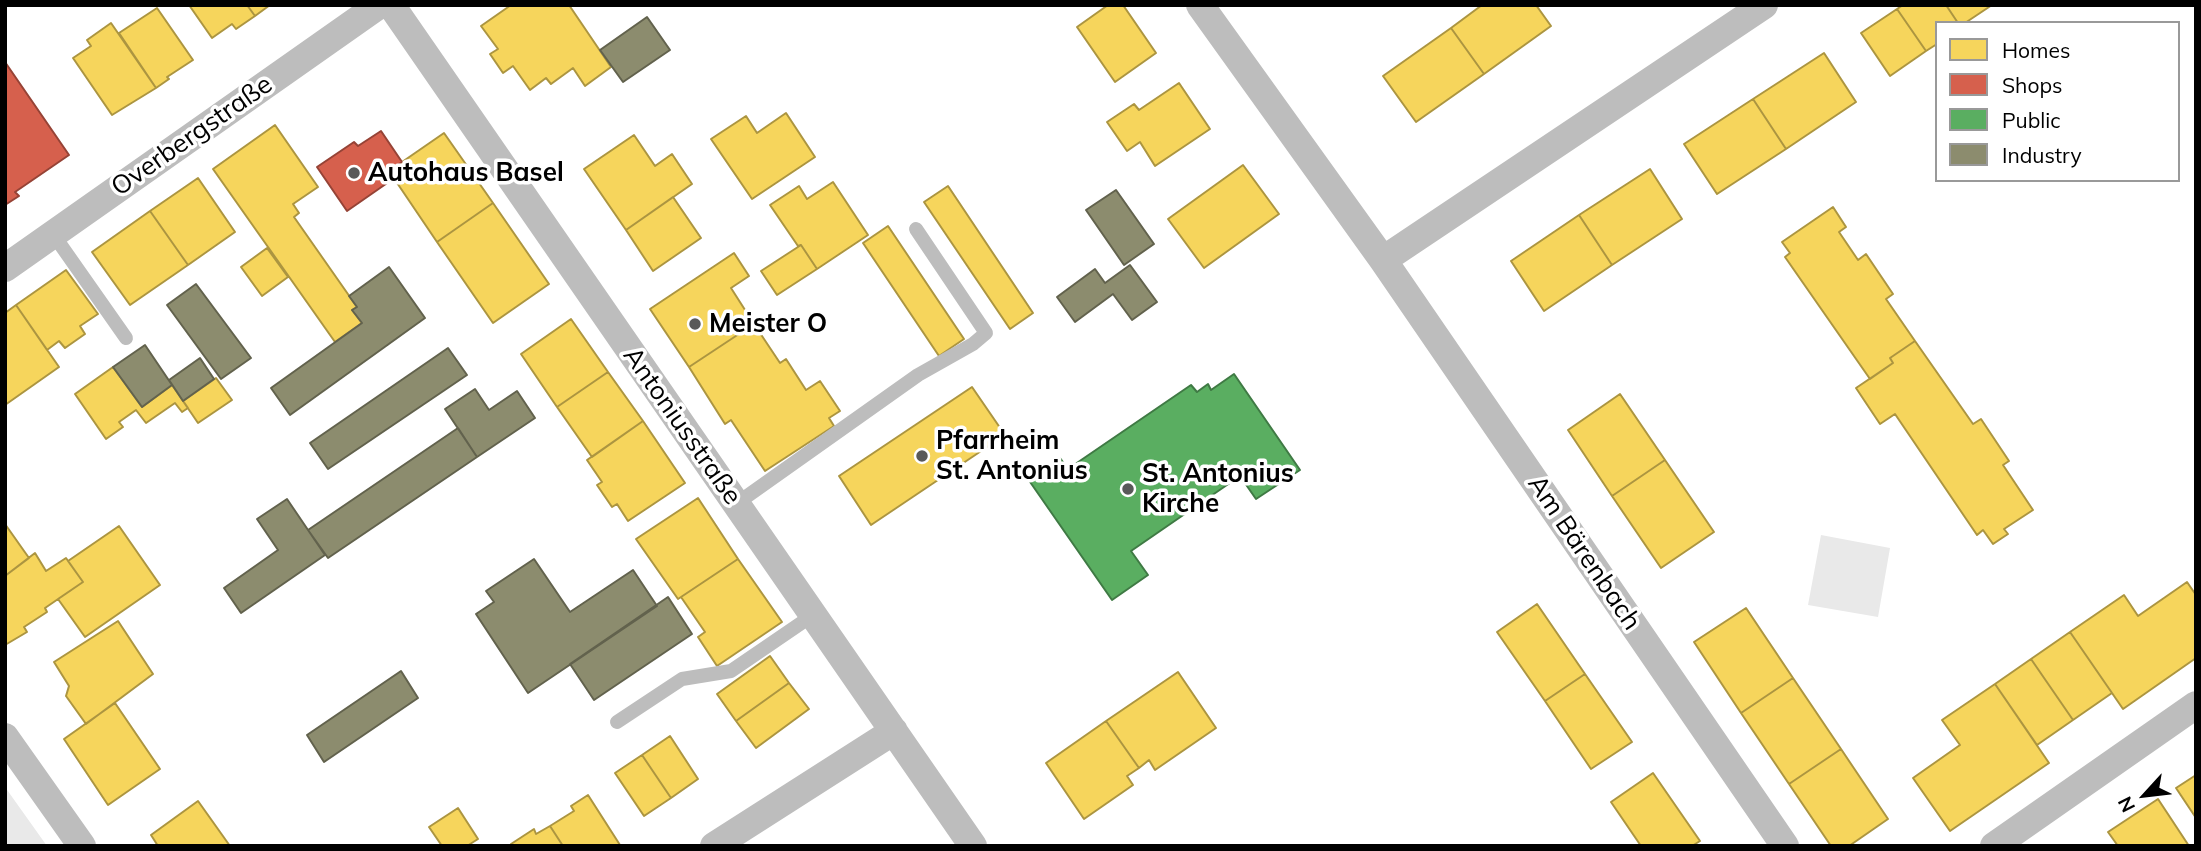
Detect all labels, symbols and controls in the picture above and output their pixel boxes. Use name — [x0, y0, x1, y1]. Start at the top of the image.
legend — [1935, 21, 2180, 182]
text: Homes — [2002, 37, 2070, 63]
street label: Overbergstraße — [105, 69, 279, 203]
text: Shops — [2002, 72, 2062, 98]
text: Public — [2002, 107, 2061, 133]
text: Industry — [2002, 142, 2082, 168]
place label: Autohaus Basel — [368, 157, 564, 189]
marker: Autohaus Basel — [346, 165, 362, 181]
place label: Meister O — [709, 308, 827, 340]
marker: Meister O — [687, 316, 703, 332]
street label: Antoniusstraße — [616, 341, 748, 511]
place label: Pfarrheim St. Antonius — [936, 425, 1088, 486]
marker: Pfarrheim St. Antonius — [914, 448, 930, 464]
place label: St. Antonius Kirche — [1142, 458, 1294, 520]
street label: Am Bärenbach — [1521, 470, 1647, 636]
marker: St. Antonius Kirche — [1120, 481, 1136, 497]
north arrow — [2110, 760, 2180, 830]
text: N — [2112, 793, 2140, 816]

